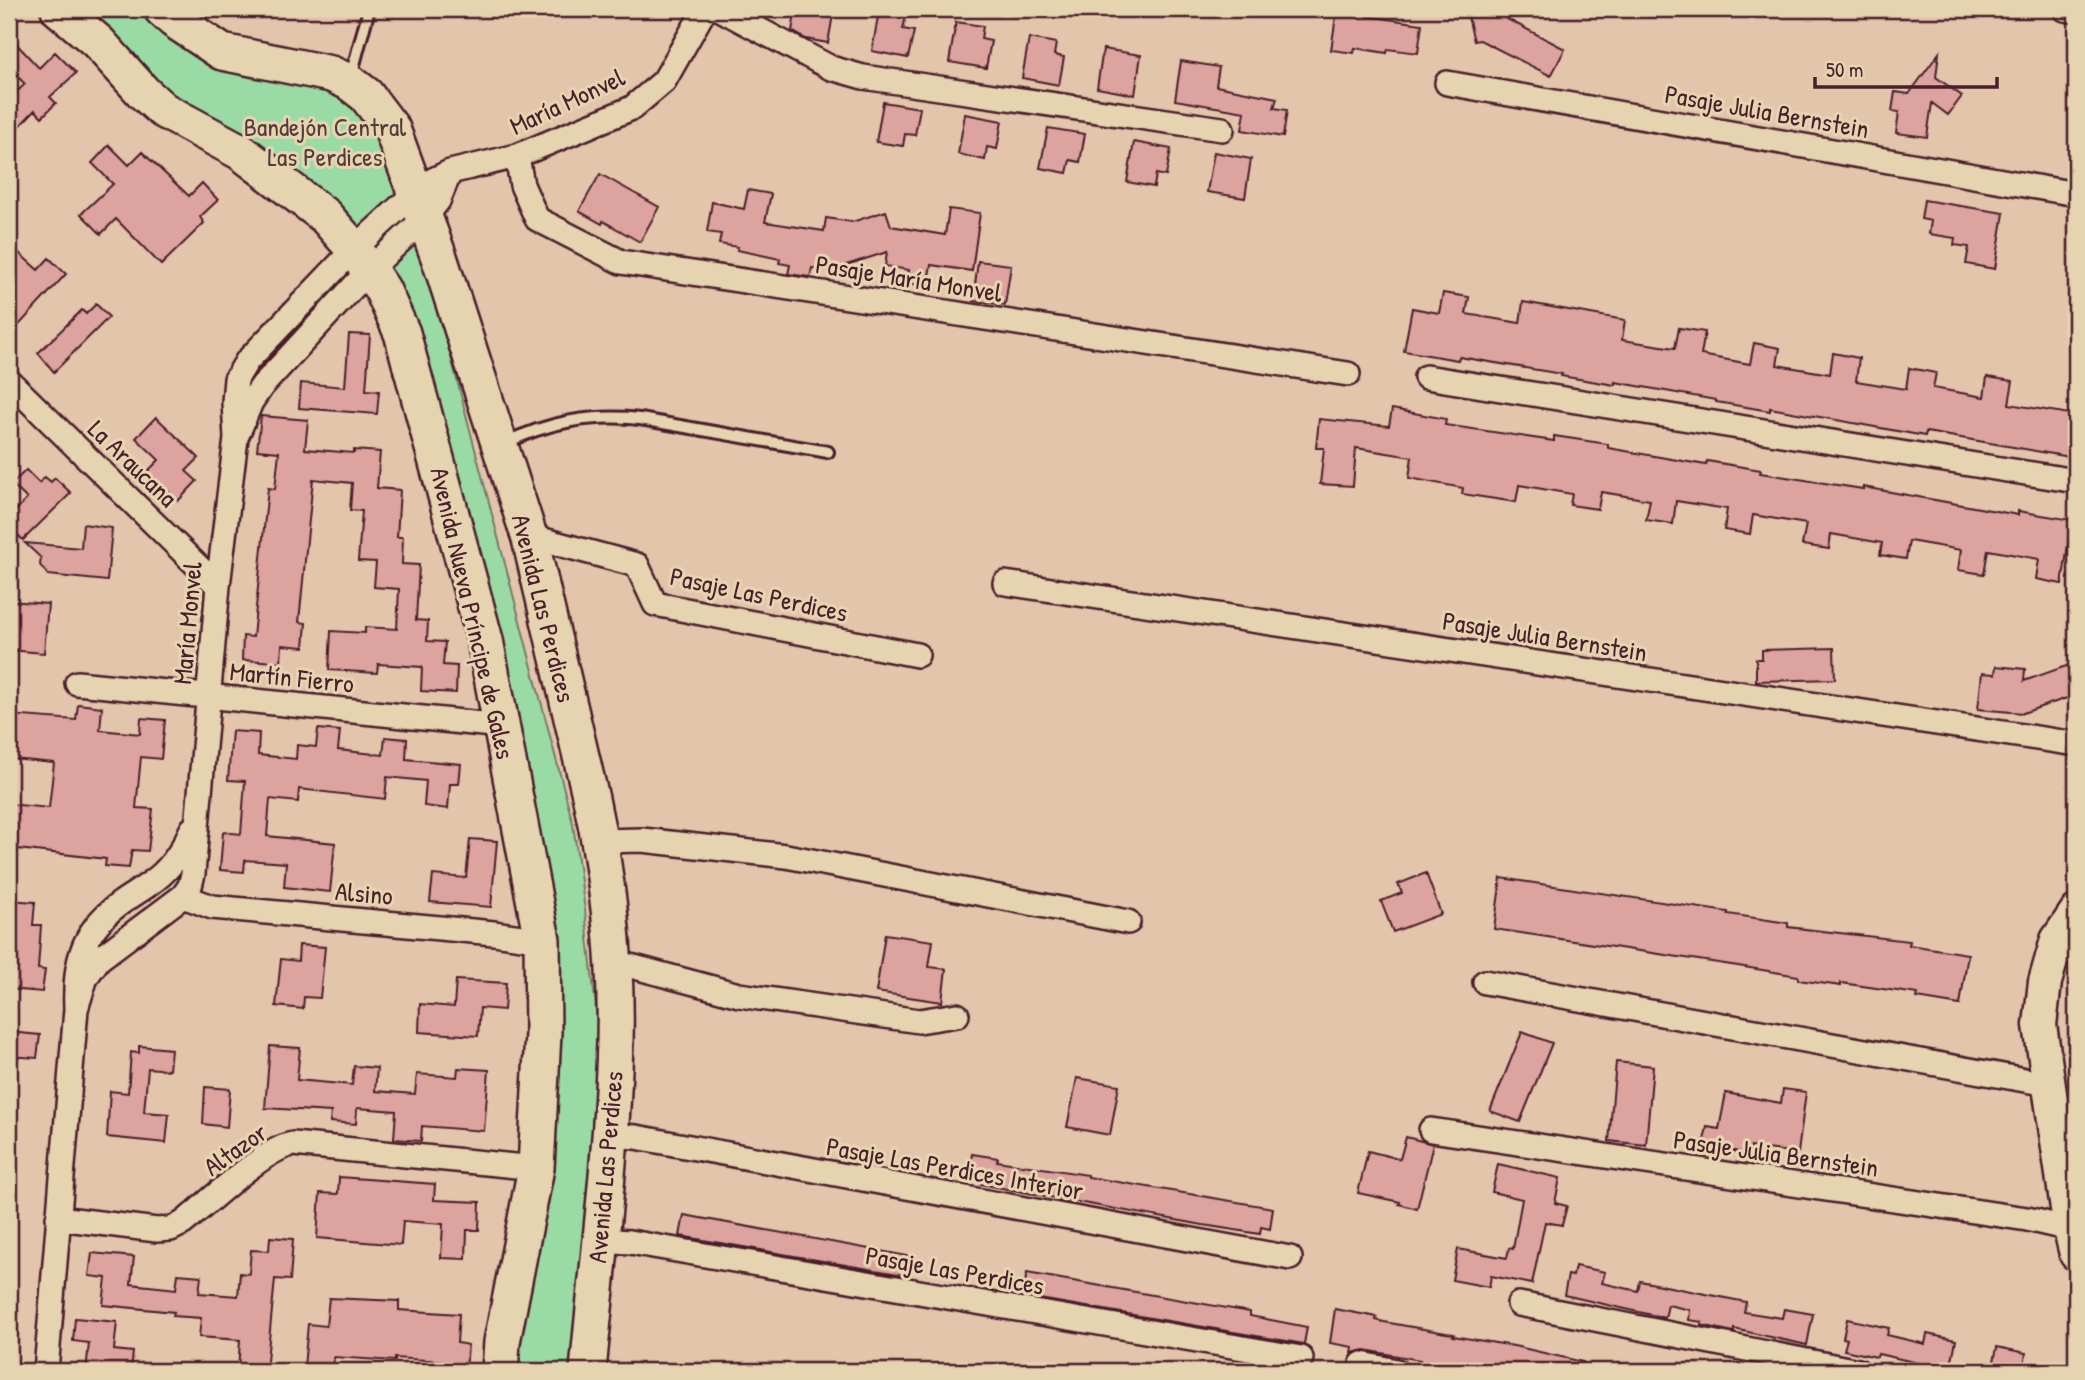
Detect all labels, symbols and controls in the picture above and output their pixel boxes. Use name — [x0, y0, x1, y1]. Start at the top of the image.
scale bar — [1815, 46, 1997, 90]
text: 50 m — [1826, 55, 1863, 84]
street label: María Monvel — [504, 59, 630, 143]
street label: Pasaje Julia Bernstein — [1662, 76, 1872, 146]
park label: Bandejón Central Las Perdices — [244, 109, 406, 174]
street label: Pasaje María Monvel — [813, 246, 1005, 310]
street label: La Araucana — [81, 412, 185, 514]
street label: Avenida Nueva Príncipe de Gales — [422, 464, 524, 762]
street label: Avenida Las Perdices — [504, 510, 584, 706]
street label: Pasaje Las Perdices — [667, 558, 851, 630]
street label: María Monvel — [164, 560, 210, 686]
street label: Pasaje Julia Bernstein — [1440, 603, 1650, 669]
street label: Martín Fierro — [228, 653, 356, 701]
street label: Alsino — [334, 873, 394, 913]
street label: Avenida Las Perdices — [579, 1070, 631, 1264]
street label: Altazor — [196, 1114, 274, 1184]
street label: Pasaje Julia Bernstein — [1671, 1121, 1881, 1185]
street label: Pasaje Las Perdices Interior — [824, 1128, 1086, 1208]
street label: Pasaje Las Perdices — [863, 1237, 1047, 1303]

